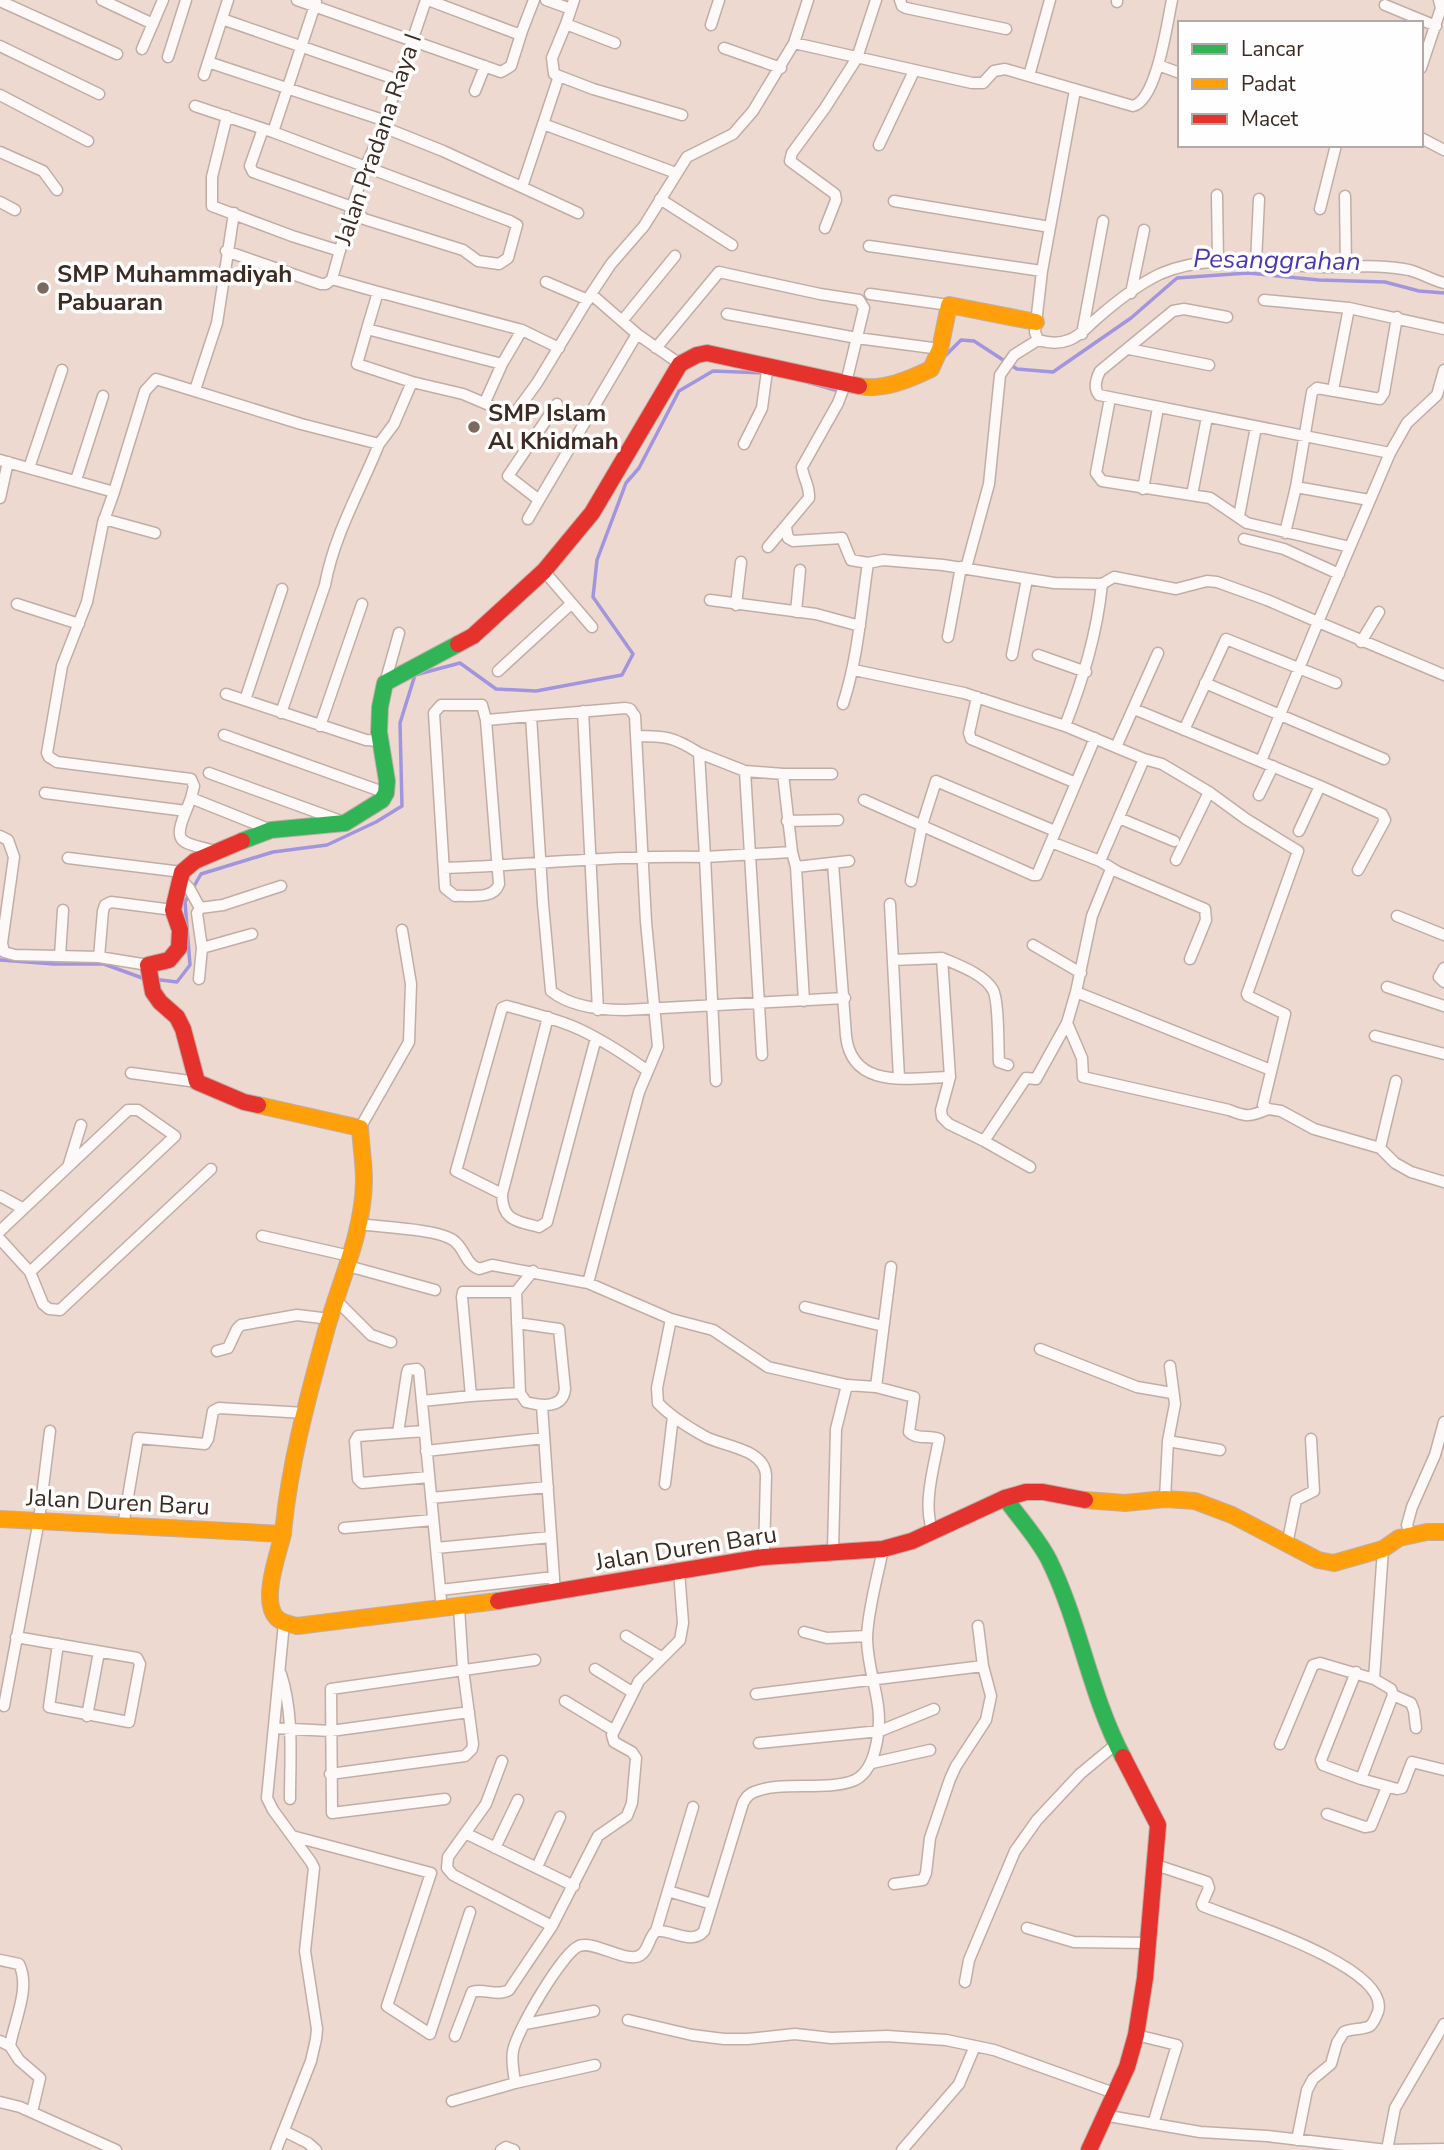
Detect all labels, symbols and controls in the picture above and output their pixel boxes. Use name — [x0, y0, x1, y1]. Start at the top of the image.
legend — [1178, 21, 1423, 147]
street label: Jalan Pradana Raya I — [327, 29, 429, 250]
text: Lancar — [1241, 35, 1304, 63]
text: Padat — [1241, 70, 1296, 98]
text: Macet — [1241, 105, 1299, 133]
water label: Pesanggrahan — [1193, 241, 1361, 279]
place label: SMP Muhammadiyah Pabuaran — [57, 258, 292, 318]
marker: SMP Muhammadiyah Pabuaran — [35, 280, 51, 296]
place label: SMP Islam Al Khidmah — [488, 397, 619, 457]
marker: SMP Islam Al Khidmah — [466, 419, 482, 435]
street label: Jalan Duren Baru — [25, 1481, 210, 1523]
street label: Jalan Duren Baru — [592, 1518, 779, 1578]

